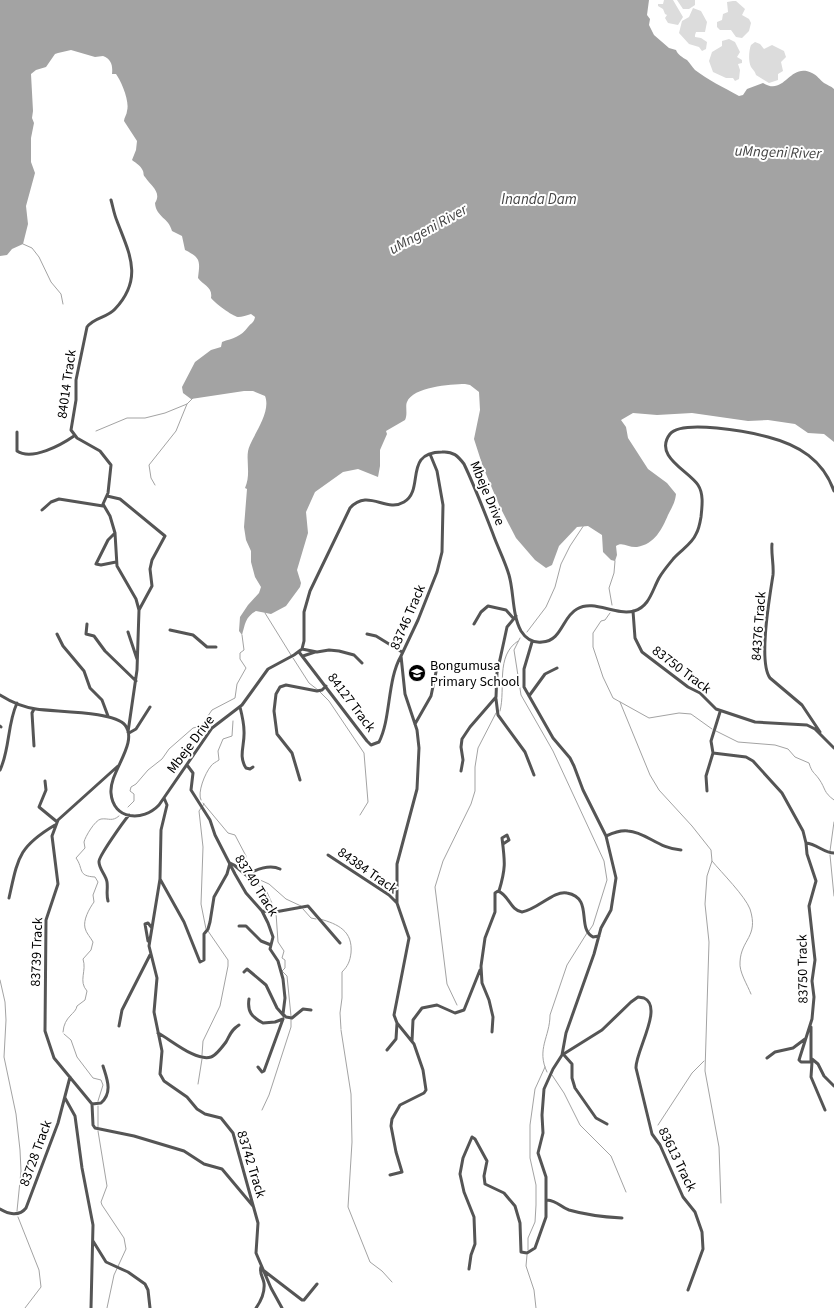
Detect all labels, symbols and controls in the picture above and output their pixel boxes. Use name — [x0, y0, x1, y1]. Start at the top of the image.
water label: uMngeni River — [734, 140, 823, 165]
water label: Inanda Dam — [501, 189, 577, 210]
water label: uMngeni River — [385, 199, 472, 260]
street label: 84014 Track — [52, 348, 82, 420]
street label: Mbeje Drive — [465, 458, 510, 529]
street label: 83746 Track — [385, 582, 431, 653]
street label: 84376 Track — [747, 591, 771, 661]
street label: 83750 Track — [648, 641, 715, 699]
place label: Bongumusa Primary School — [430, 656, 520, 692]
school or university icon: Bongumusa Primary School — [407, 663, 427, 683]
street label: 84127 Track — [322, 669, 380, 736]
street label: Mbeje Drive — [162, 711, 219, 778]
street label: 84384 Track — [333, 843, 402, 899]
street label: 83740 Track — [229, 851, 283, 920]
street label: 83739 Track — [26, 917, 48, 987]
street label: 83750 Track — [792, 934, 814, 1004]
street label: 83728 Track — [15, 1117, 57, 1189]
street label: 83613 Track — [653, 1124, 701, 1195]
street label: 83742 Track — [231, 1128, 271, 1200]

